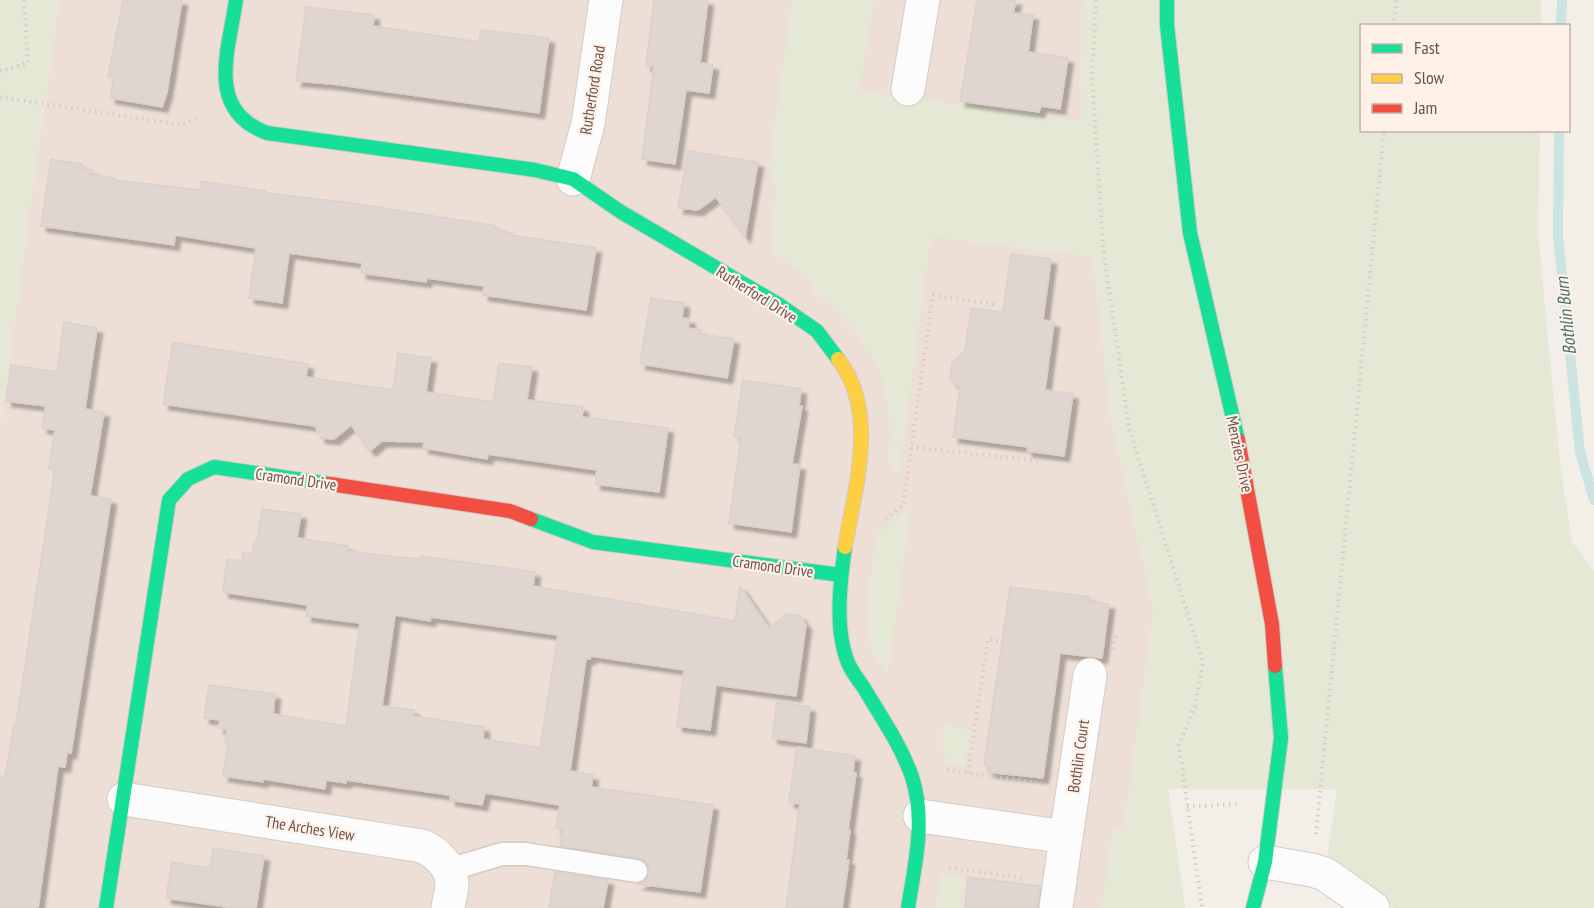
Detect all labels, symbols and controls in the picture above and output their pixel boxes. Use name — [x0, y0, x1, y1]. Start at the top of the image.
legend — [1360, 24, 1570, 132]
text: Fast — [1414, 36, 1440, 59]
street label: Rutherford Road — [575, 44, 609, 136]
text: Slow — [1414, 66, 1445, 89]
text: Jam — [1413, 96, 1437, 119]
street label: Rutherford Drive — [713, 261, 801, 327]
water label: Bothlin Burn — [1550, 275, 1581, 356]
street label: Menzies Drive — [1222, 414, 1258, 494]
street label: Cramond Drive — [254, 463, 338, 495]
street label: Cramond Drive — [731, 550, 815, 582]
street label: Bothlin Court — [1063, 718, 1093, 794]
street label: The Arches View — [264, 811, 357, 845]

